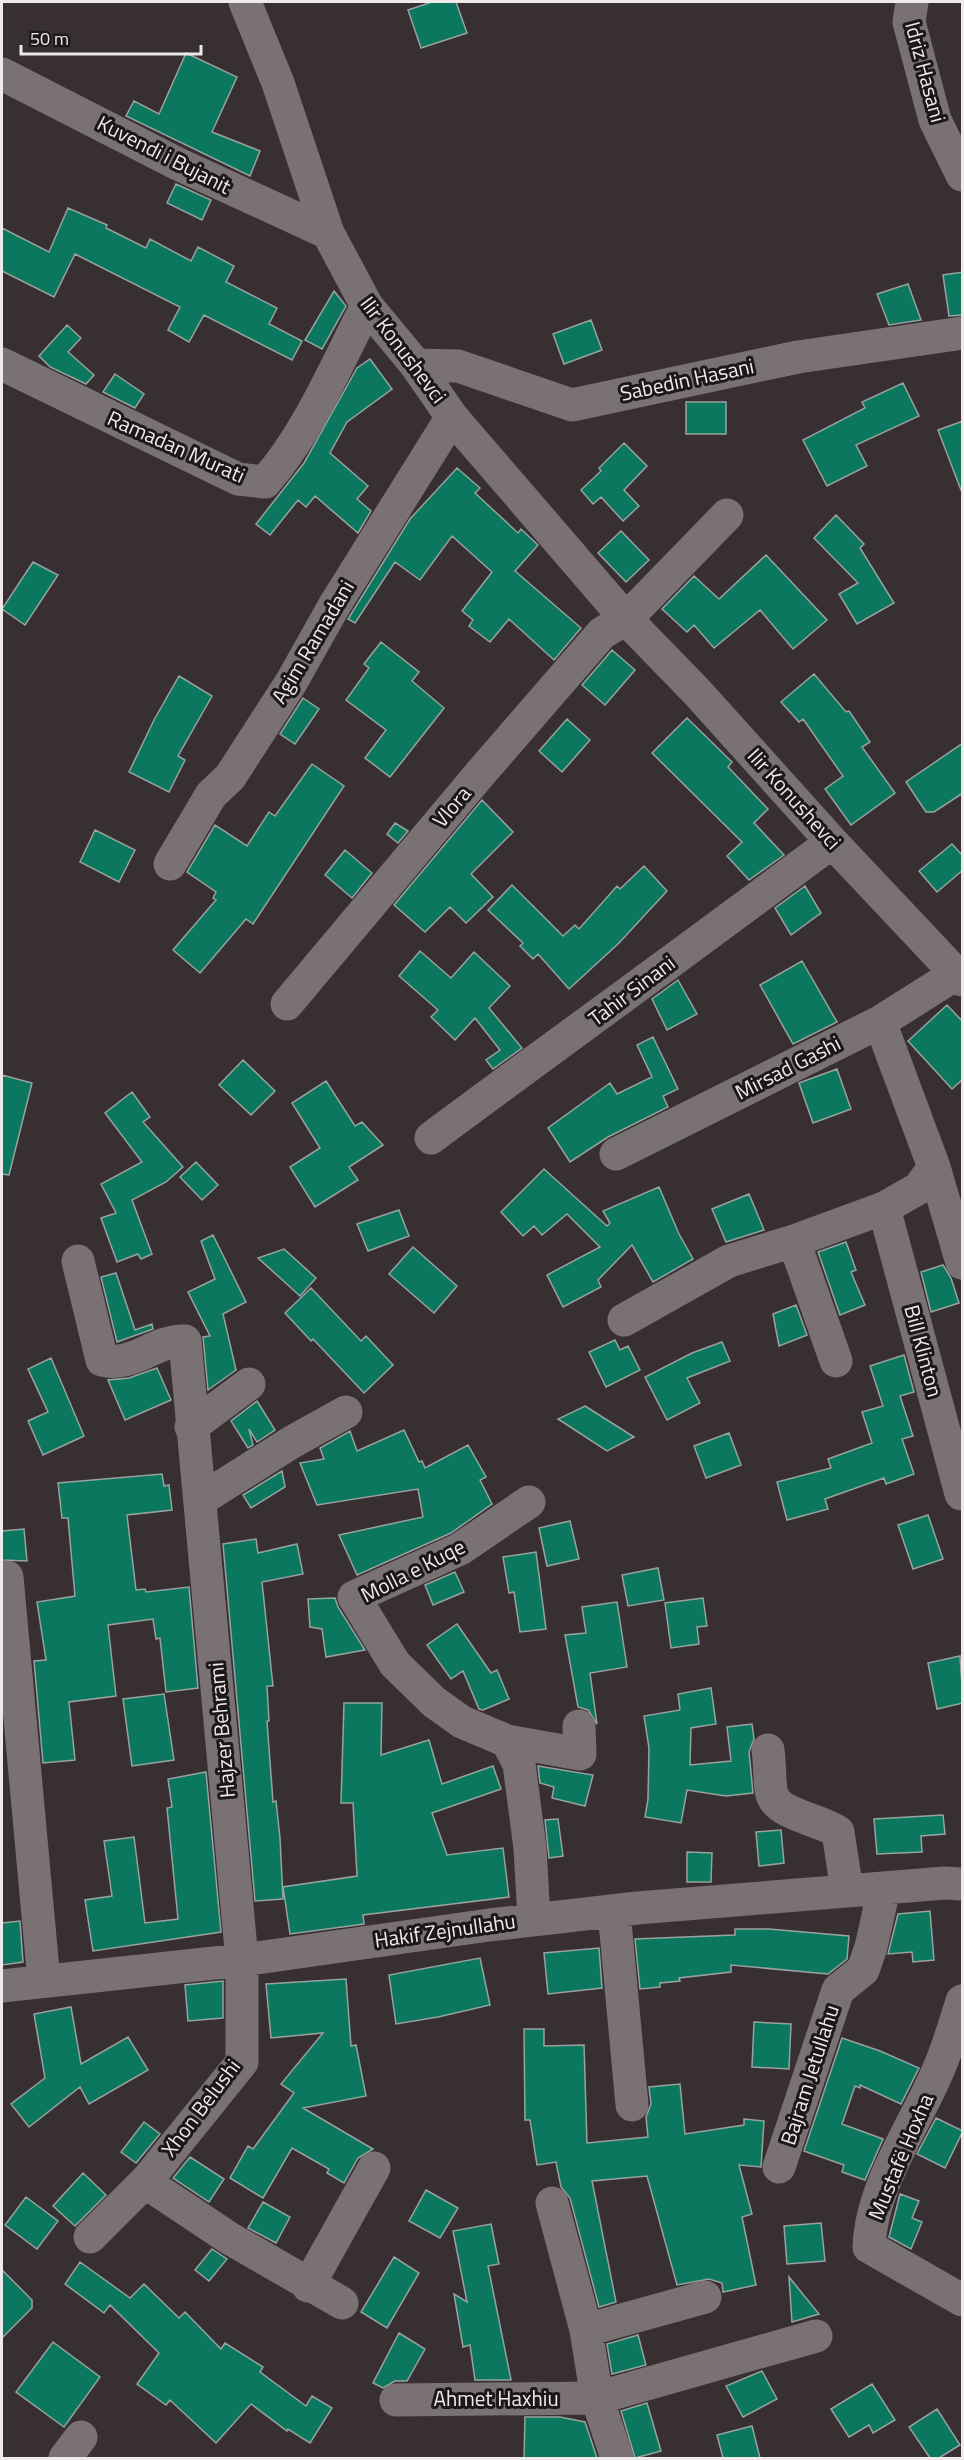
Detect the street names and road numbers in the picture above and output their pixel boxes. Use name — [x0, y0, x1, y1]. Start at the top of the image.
street label: Idriz Hasani — [897, 18, 955, 126]
street label: Kuvendi i Bujanit — [92, 107, 238, 202]
street label: Ilir Konushevci — [353, 289, 455, 410]
street label: Sabedin Hasani — [617, 349, 757, 409]
street label: Ramadan Murati — [102, 401, 250, 491]
street label: Agim Ramadani — [263, 574, 362, 709]
street label: Ilir Konushevci — [740, 741, 849, 856]
street label: Vlora — [424, 778, 479, 834]
street label: Tahir Sinani — [581, 947, 681, 1033]
street label: Mirsad Gashi — [729, 1027, 846, 1107]
street label: Bill Klinton — [896, 1301, 952, 1400]
street label: Molla e Kuqe — [355, 1530, 470, 1610]
street label: Hajzer Behrami — [199, 1661, 243, 1799]
street label: Hakif Zejnullahu — [372, 1904, 518, 1956]
street label: Bajram Jetullahu — [771, 2000, 847, 2149]
street label: Xhon Belushi — [153, 2052, 248, 2163]
street label: Mustafë Hoxha — [859, 2088, 941, 2225]
street label: Ahmet Haxhiu — [433, 2382, 559, 2414]

